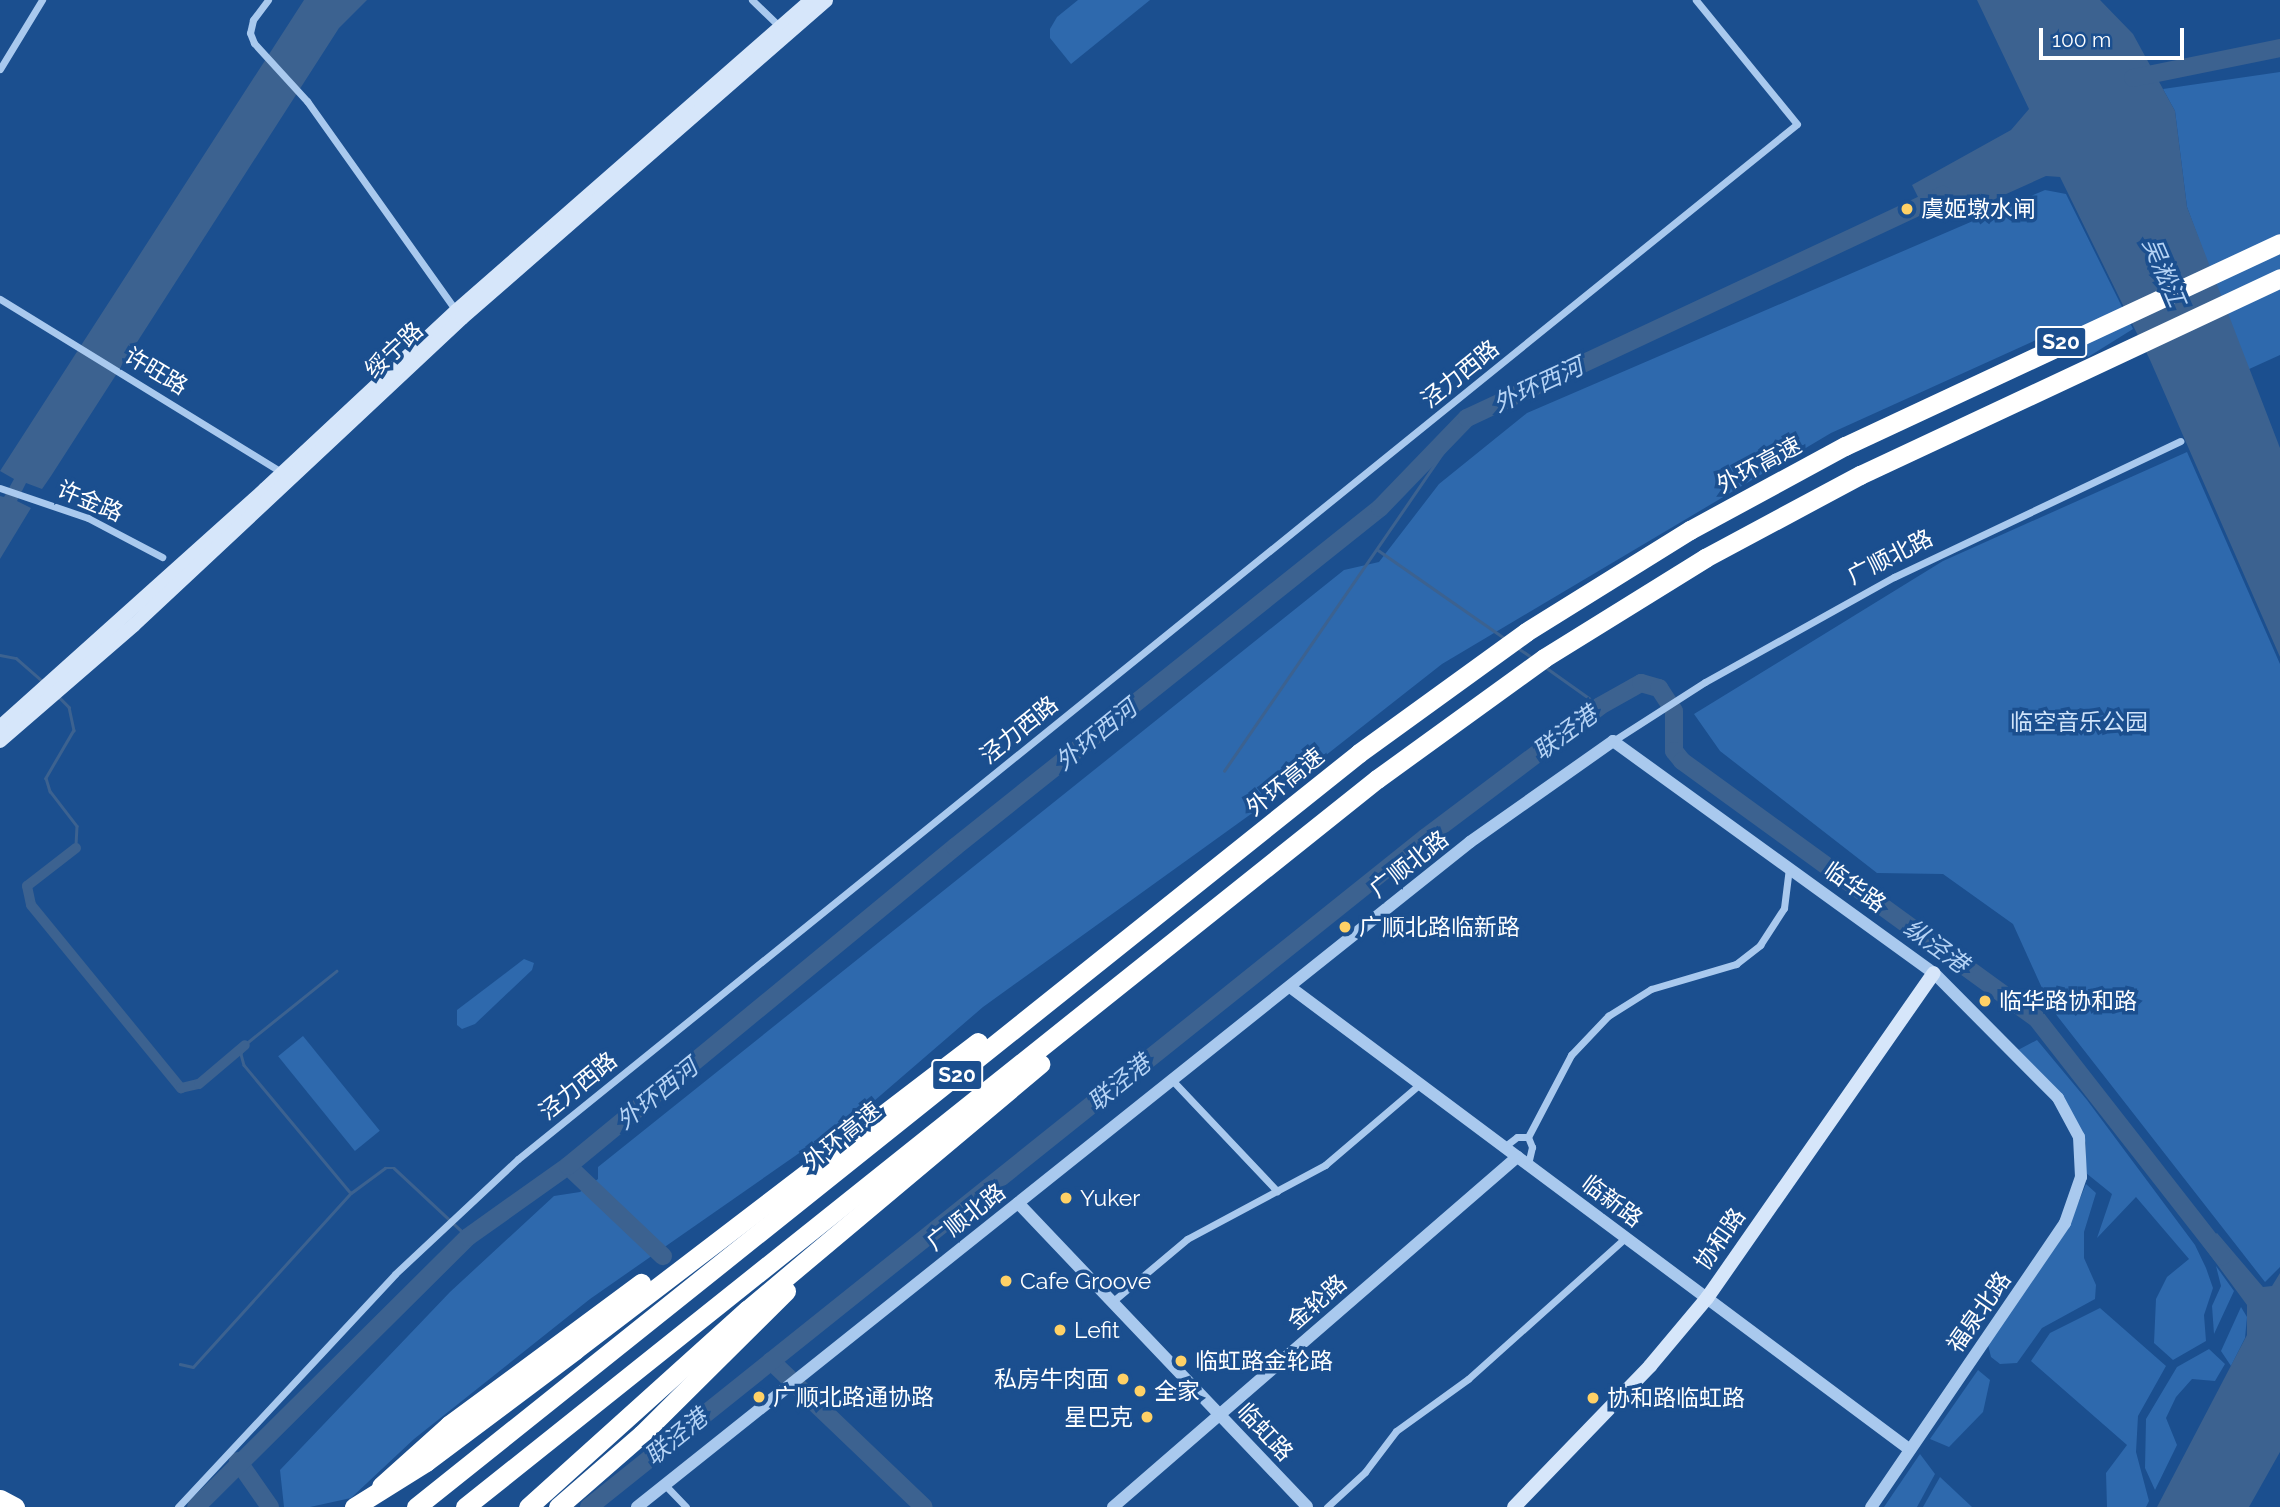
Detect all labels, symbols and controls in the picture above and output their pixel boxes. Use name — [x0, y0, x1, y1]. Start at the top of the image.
scale bar — [2042, 14, 2187, 58]
text: 100 m — [2052, 27, 2111, 52]
place label: 虞姬墩水闸 — [1921, 195, 2036, 223]
marker: 虞姬墩水闸 — [1899, 201, 1915, 217]
water label: 吴淞江 — [2137, 233, 2191, 311]
street label: 绥宁路 — [359, 316, 429, 384]
road number: S20 — [2035, 324, 2087, 360]
street label: 泾力西路 — [1416, 334, 1504, 414]
street label: 许旺路 — [119, 341, 193, 401]
water label: 外环西河 — [1488, 352, 1588, 418]
street label: 外环高速 — [1712, 431, 1806, 499]
street label: 许金路 — [53, 475, 127, 527]
street label: 广顺北路 — [1843, 524, 1937, 590]
street label: 泾力西路 — [975, 690, 1063, 770]
water label: 外环西河 — [1050, 694, 1142, 776]
water label: 联泾港 — [1527, 700, 1603, 766]
park label: 临空音乐公园 — [2010, 708, 2148, 736]
street label: 外环高速 — [1241, 742, 1329, 822]
street label: 广顺北路 — [1364, 825, 1454, 903]
street label: 临华路 — [1819, 856, 1891, 918]
place label: 广顺北路临新路 — [1359, 913, 1520, 941]
water label: 纵泾港 — [1898, 913, 1974, 979]
marker: 广顺北路临新路 — [1337, 919, 1353, 935]
place label: 临华路协和路 — [1999, 987, 2137, 1015]
marker: 临华路协和路 — [1977, 993, 1993, 1009]
street label: 泾力西路 — [534, 1046, 622, 1126]
water label: 联泾港 — [1082, 1049, 1156, 1117]
water label: 外环西河 — [611, 1053, 703, 1135]
road number: S20 — [931, 1058, 983, 1092]
street label: 外环高速 — [798, 1096, 886, 1176]
street label: 临新路 — [1576, 1169, 1648, 1233]
street label: 广顺北路 — [921, 1178, 1011, 1256]
place label: Yuker — [1080, 1184, 1140, 1212]
marker: Yuker — [1058, 1190, 1074, 1206]
street label: 协和路 — [1689, 1203, 1751, 1275]
street label: 福泉北路 — [1941, 1266, 2017, 1358]
place label: Cafe Groove — [1020, 1267, 1151, 1295]
street label: 金轮路 — [1282, 1269, 1352, 1335]
marker: Cafe Groove — [998, 1273, 1014, 1289]
place label: Lefit — [1074, 1316, 1120, 1344]
marker: Lefit — [1052, 1322, 1068, 1338]
place label: 临虹路金轮路 — [1195, 1347, 1333, 1375]
marker: 临虹路金轮路 — [1173, 1353, 1189, 1369]
place label: 私房牛肉面 — [994, 1365, 1109, 1393]
marker: 私房牛肉面 — [1115, 1371, 1131, 1387]
place label: 全家 — [1154, 1377, 1200, 1405]
place label: 广顺北路通协路 — [773, 1383, 934, 1411]
marker: 全家 — [1132, 1383, 1148, 1399]
place label: 协和路临虹路 — [1607, 1384, 1745, 1412]
marker: 广顺北路通协路 — [751, 1389, 767, 1405]
marker: 协和路临虹路 — [1585, 1390, 1601, 1406]
street label: 临虹路 — [1231, 1397, 1299, 1467]
water label: 联泾港 — [639, 1403, 713, 1471]
place label: 星巴克 — [1064, 1403, 1133, 1431]
marker: 星巴克 — [1139, 1409, 1155, 1425]

